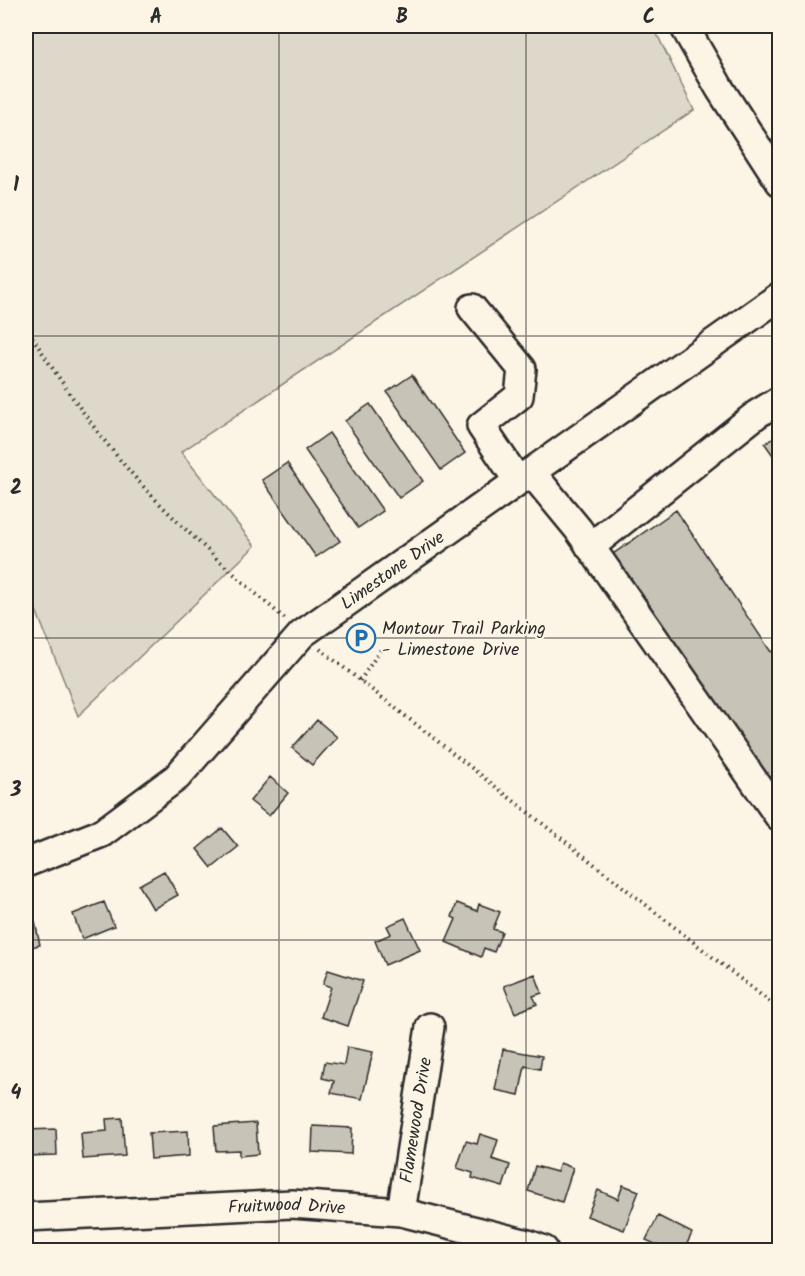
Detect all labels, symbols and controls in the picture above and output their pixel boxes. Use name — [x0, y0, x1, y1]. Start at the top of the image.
text: A — [150, 2, 162, 34]
text: B — [396, 2, 408, 34]
text: C — [643, 2, 655, 34]
text: 1 — [13, 170, 19, 202]
text: 2 — [10, 473, 22, 505]
street label: Limestone Drive — [335, 524, 451, 618]
place label: Montour Trail Parking - Limestone Drive — [382, 615, 546, 665]
parking icon: Montour Trail Parking - Limestone Drive — [345, 622, 377, 654]
text: 3 — [10, 775, 22, 807]
street label: Flamewood Drive — [393, 1055, 441, 1185]
text: 4 — [11, 1078, 22, 1110]
street label: Fruitwood Drive — [227, 1191, 346, 1224]

